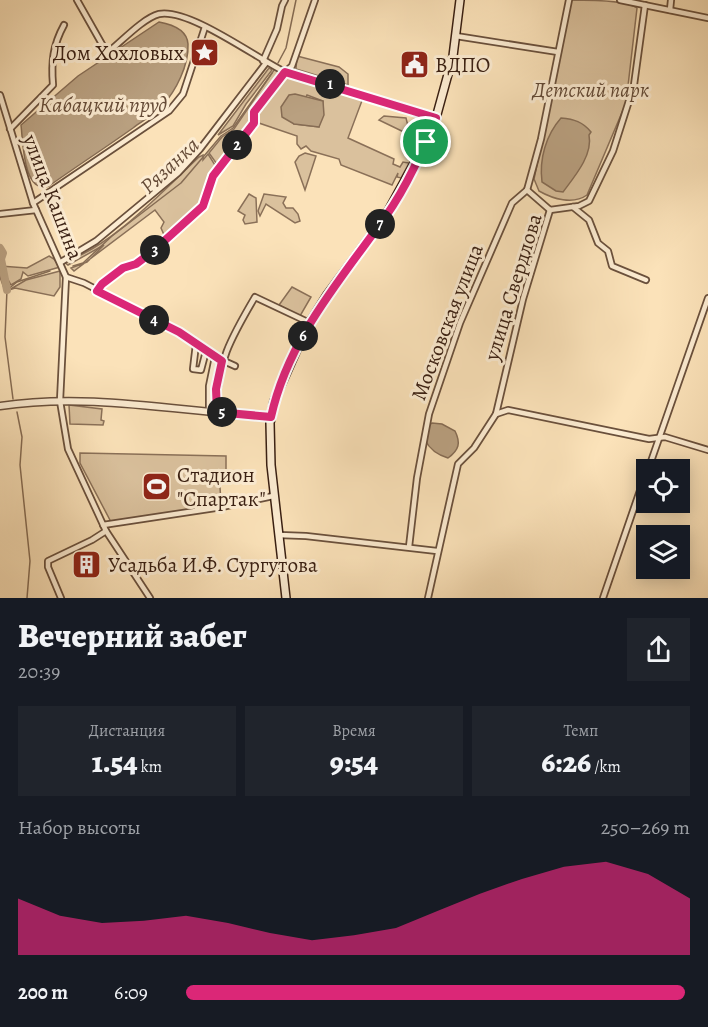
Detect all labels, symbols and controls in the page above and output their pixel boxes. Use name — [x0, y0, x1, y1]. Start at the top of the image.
place icon: Дом Хохловых — [189, 37, 221, 69]
place label: Дом Хохловых — [53, 39, 185, 67]
public building icon: ВДПО — [398, 49, 430, 81]
place label: ВДПО — [435, 51, 490, 79]
pin: 1 — [315, 69, 345, 99]
text: 1 — [327, 73, 333, 95]
park label: Детский парк — [531, 76, 649, 104]
water label: Кабацкий пруд — [39, 90, 167, 120]
pin — [400, 116, 451, 167]
icon: arrive — [409, 125, 442, 158]
street label: улица Кашина — [16, 129, 90, 264]
pin: 2 — [222, 130, 252, 160]
water label: Рязанка — [133, 131, 206, 201]
text: 2 — [233, 134, 241, 156]
pin: 7 — [365, 209, 395, 239]
street label: улица Свердлова — [477, 210, 549, 365]
text: 7 — [377, 213, 383, 235]
pin: 3 — [140, 235, 170, 265]
text: 3 — [152, 239, 158, 261]
street label: Московская улица — [404, 240, 490, 404]
pin: 4 — [139, 305, 169, 335]
text: 4 — [150, 309, 158, 331]
pin: 6 — [288, 321, 318, 351]
text: 6 — [299, 325, 307, 347]
pin: 5 — [207, 397, 237, 427]
text: 5 — [219, 401, 225, 423]
map controls — [636, 459, 690, 579]
button: locate — [636, 459, 690, 513]
place label: Стадион "Спартак" — [177, 461, 266, 513]
sports icon: Стадион "Спартак" — [140, 471, 172, 503]
button: layers — [636, 525, 690, 579]
building icon: Усадьба И.Ф. Сургутова — [71, 549, 103, 581]
place label: Усадьба И.Ф. Сургутова — [108, 551, 318, 579]
text: Вечерний забег — [18, 613, 247, 658]
button: share — [627, 618, 690, 681]
text: 20:39 — [18, 658, 60, 685]
text: Дистанция — [89, 720, 165, 742]
text: Время — [332, 720, 376, 742]
text: Темп — [564, 720, 598, 742]
text: 1.54 — [92, 742, 138, 782]
text: 9:54 — [330, 742, 378, 782]
text: 6:26 — [541, 742, 591, 782]
text: km — [138, 756, 162, 778]
text: /km — [591, 756, 621, 778]
text: Набор высоты — [18, 814, 141, 841]
text: 250–269 m — [601, 814, 690, 841]
text: 200 m — [18, 979, 68, 1006]
text: 6:09 — [114, 979, 148, 1006]

